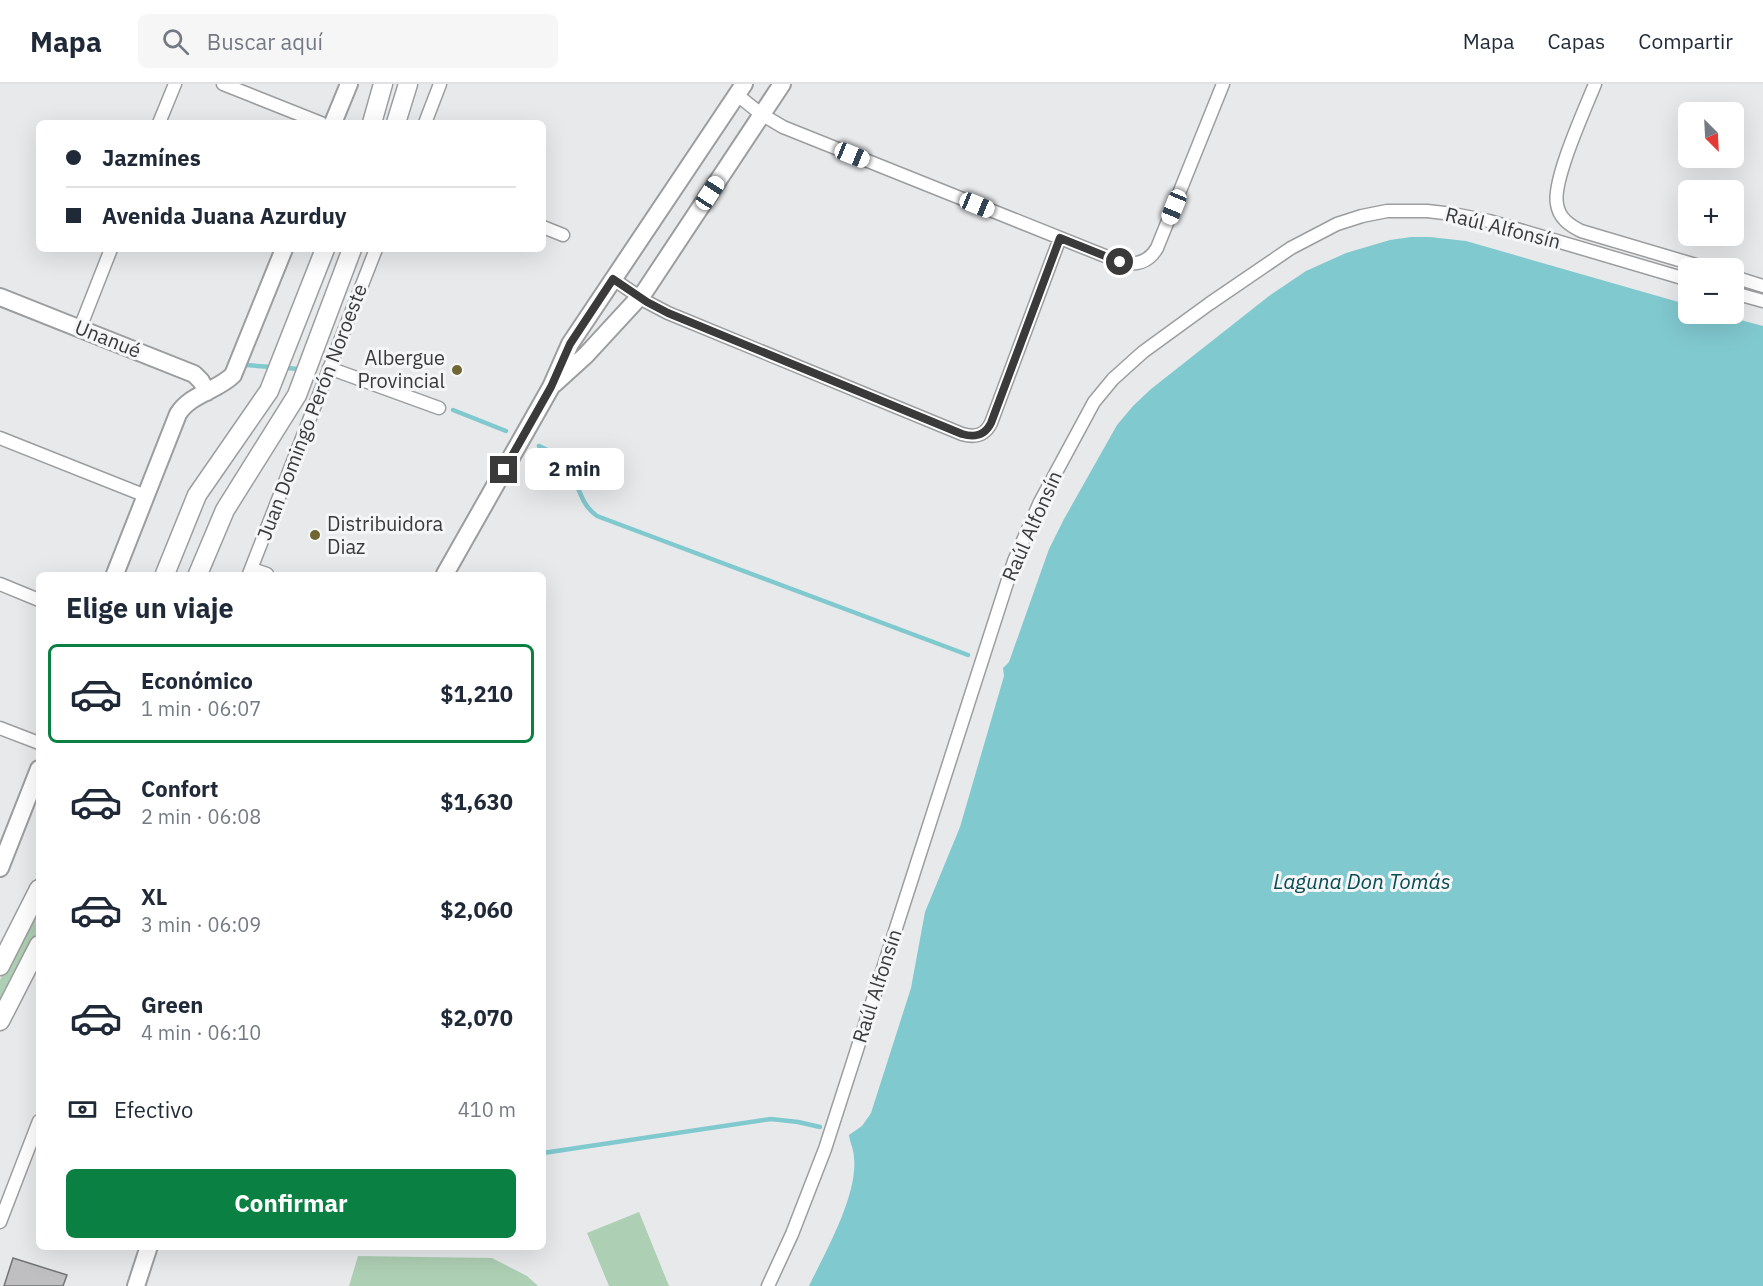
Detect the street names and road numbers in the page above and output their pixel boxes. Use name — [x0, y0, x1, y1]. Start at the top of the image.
street label: Raúl Alfonsín — [1443, 200, 1564, 255]
street label: Juan Domingo Perón Noroeste — [250, 280, 373, 544]
street label: Unanué — [71, 313, 145, 364]
street label: Raúl Alfonsín — [995, 466, 1068, 585]
street label: Raúl Alfonsín — [845, 926, 908, 1046]

